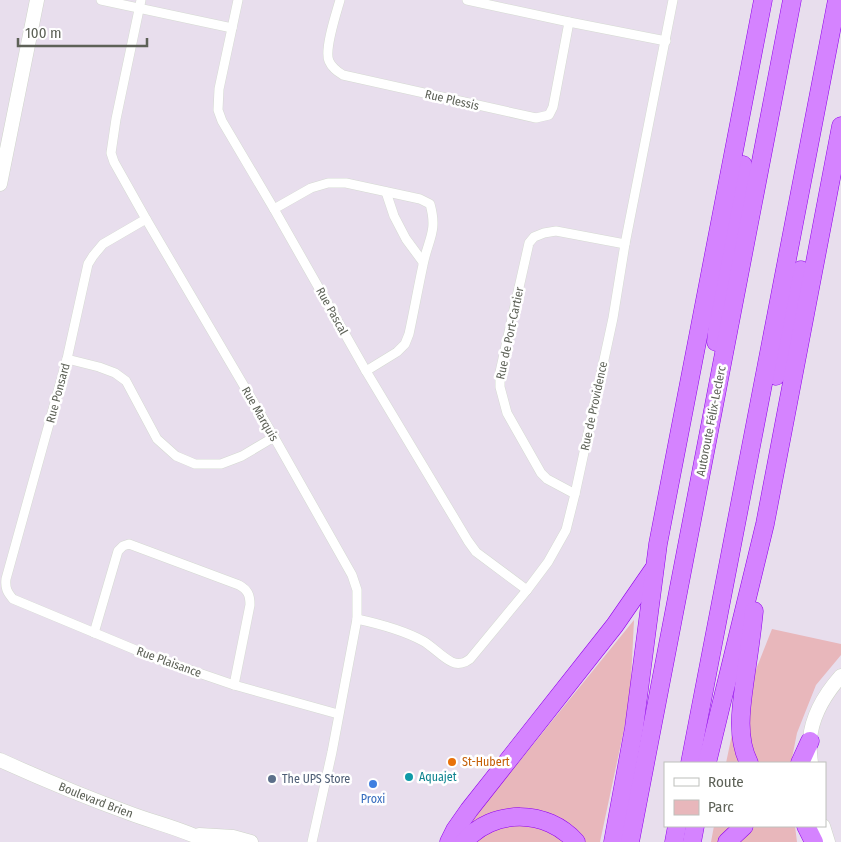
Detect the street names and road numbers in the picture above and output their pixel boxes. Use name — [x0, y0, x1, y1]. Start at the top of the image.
street label: Rue Plessis — [424, 87, 480, 113]
street label: Rue Pascal — [313, 285, 351, 337]
street label: Rue de Port-Cartier — [493, 285, 527, 381]
street label: Rue de Providence — [578, 360, 610, 452]
street label: Rue Ponsard — [43, 362, 73, 424]
street label: Autoroute Félix-Leclerc — [693, 365, 729, 477]
street label: Rue Marquis — [239, 384, 281, 444]
street label: Rue Plaisance — [135, 644, 203, 680]
street label: Boulevard Brien — [57, 779, 135, 821]

